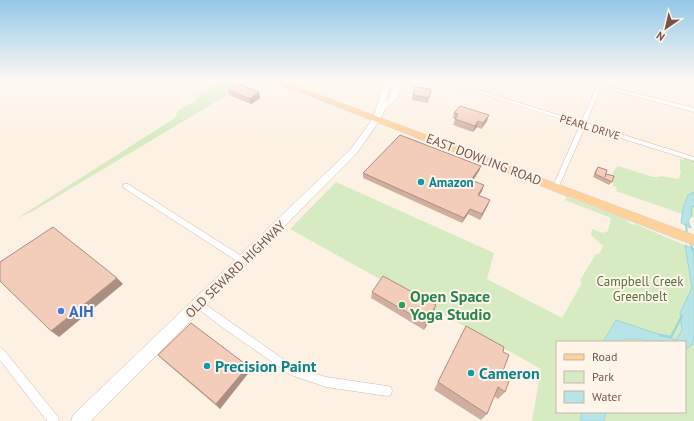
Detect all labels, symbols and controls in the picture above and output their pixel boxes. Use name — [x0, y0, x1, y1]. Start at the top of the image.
north arrow — [646, 8, 686, 48]
text: N — [653, 28, 667, 44]
street label: PEARL DRIVE — [558, 111, 622, 143]
street label: EAST DOWLING ROAD — [424, 130, 544, 189]
place label: Amazon — [429, 174, 474, 191]
marker: Amazon — [416, 177, 426, 187]
street label: OLD SEWARD HIGHWAY — [182, 217, 290, 322]
park label: Campbell Creek Greenbelt — [597, 273, 684, 305]
place label: Open Space Yoga Studio — [409, 286, 492, 324]
marker: Open Space Yoga Studio — [397, 300, 407, 310]
place label: AIH — [69, 301, 94, 321]
marker: AIH — [56, 306, 66, 316]
legend — [556, 341, 686, 413]
text: Road — [592, 349, 617, 364]
place label: Precision Paint — [215, 356, 317, 376]
marker: Precision Paint — [202, 361, 212, 371]
place label: Cameron — [479, 363, 540, 383]
marker: Cameron — [466, 368, 476, 378]
text: Park — [592, 369, 614, 384]
text: Water — [592, 389, 622, 404]

